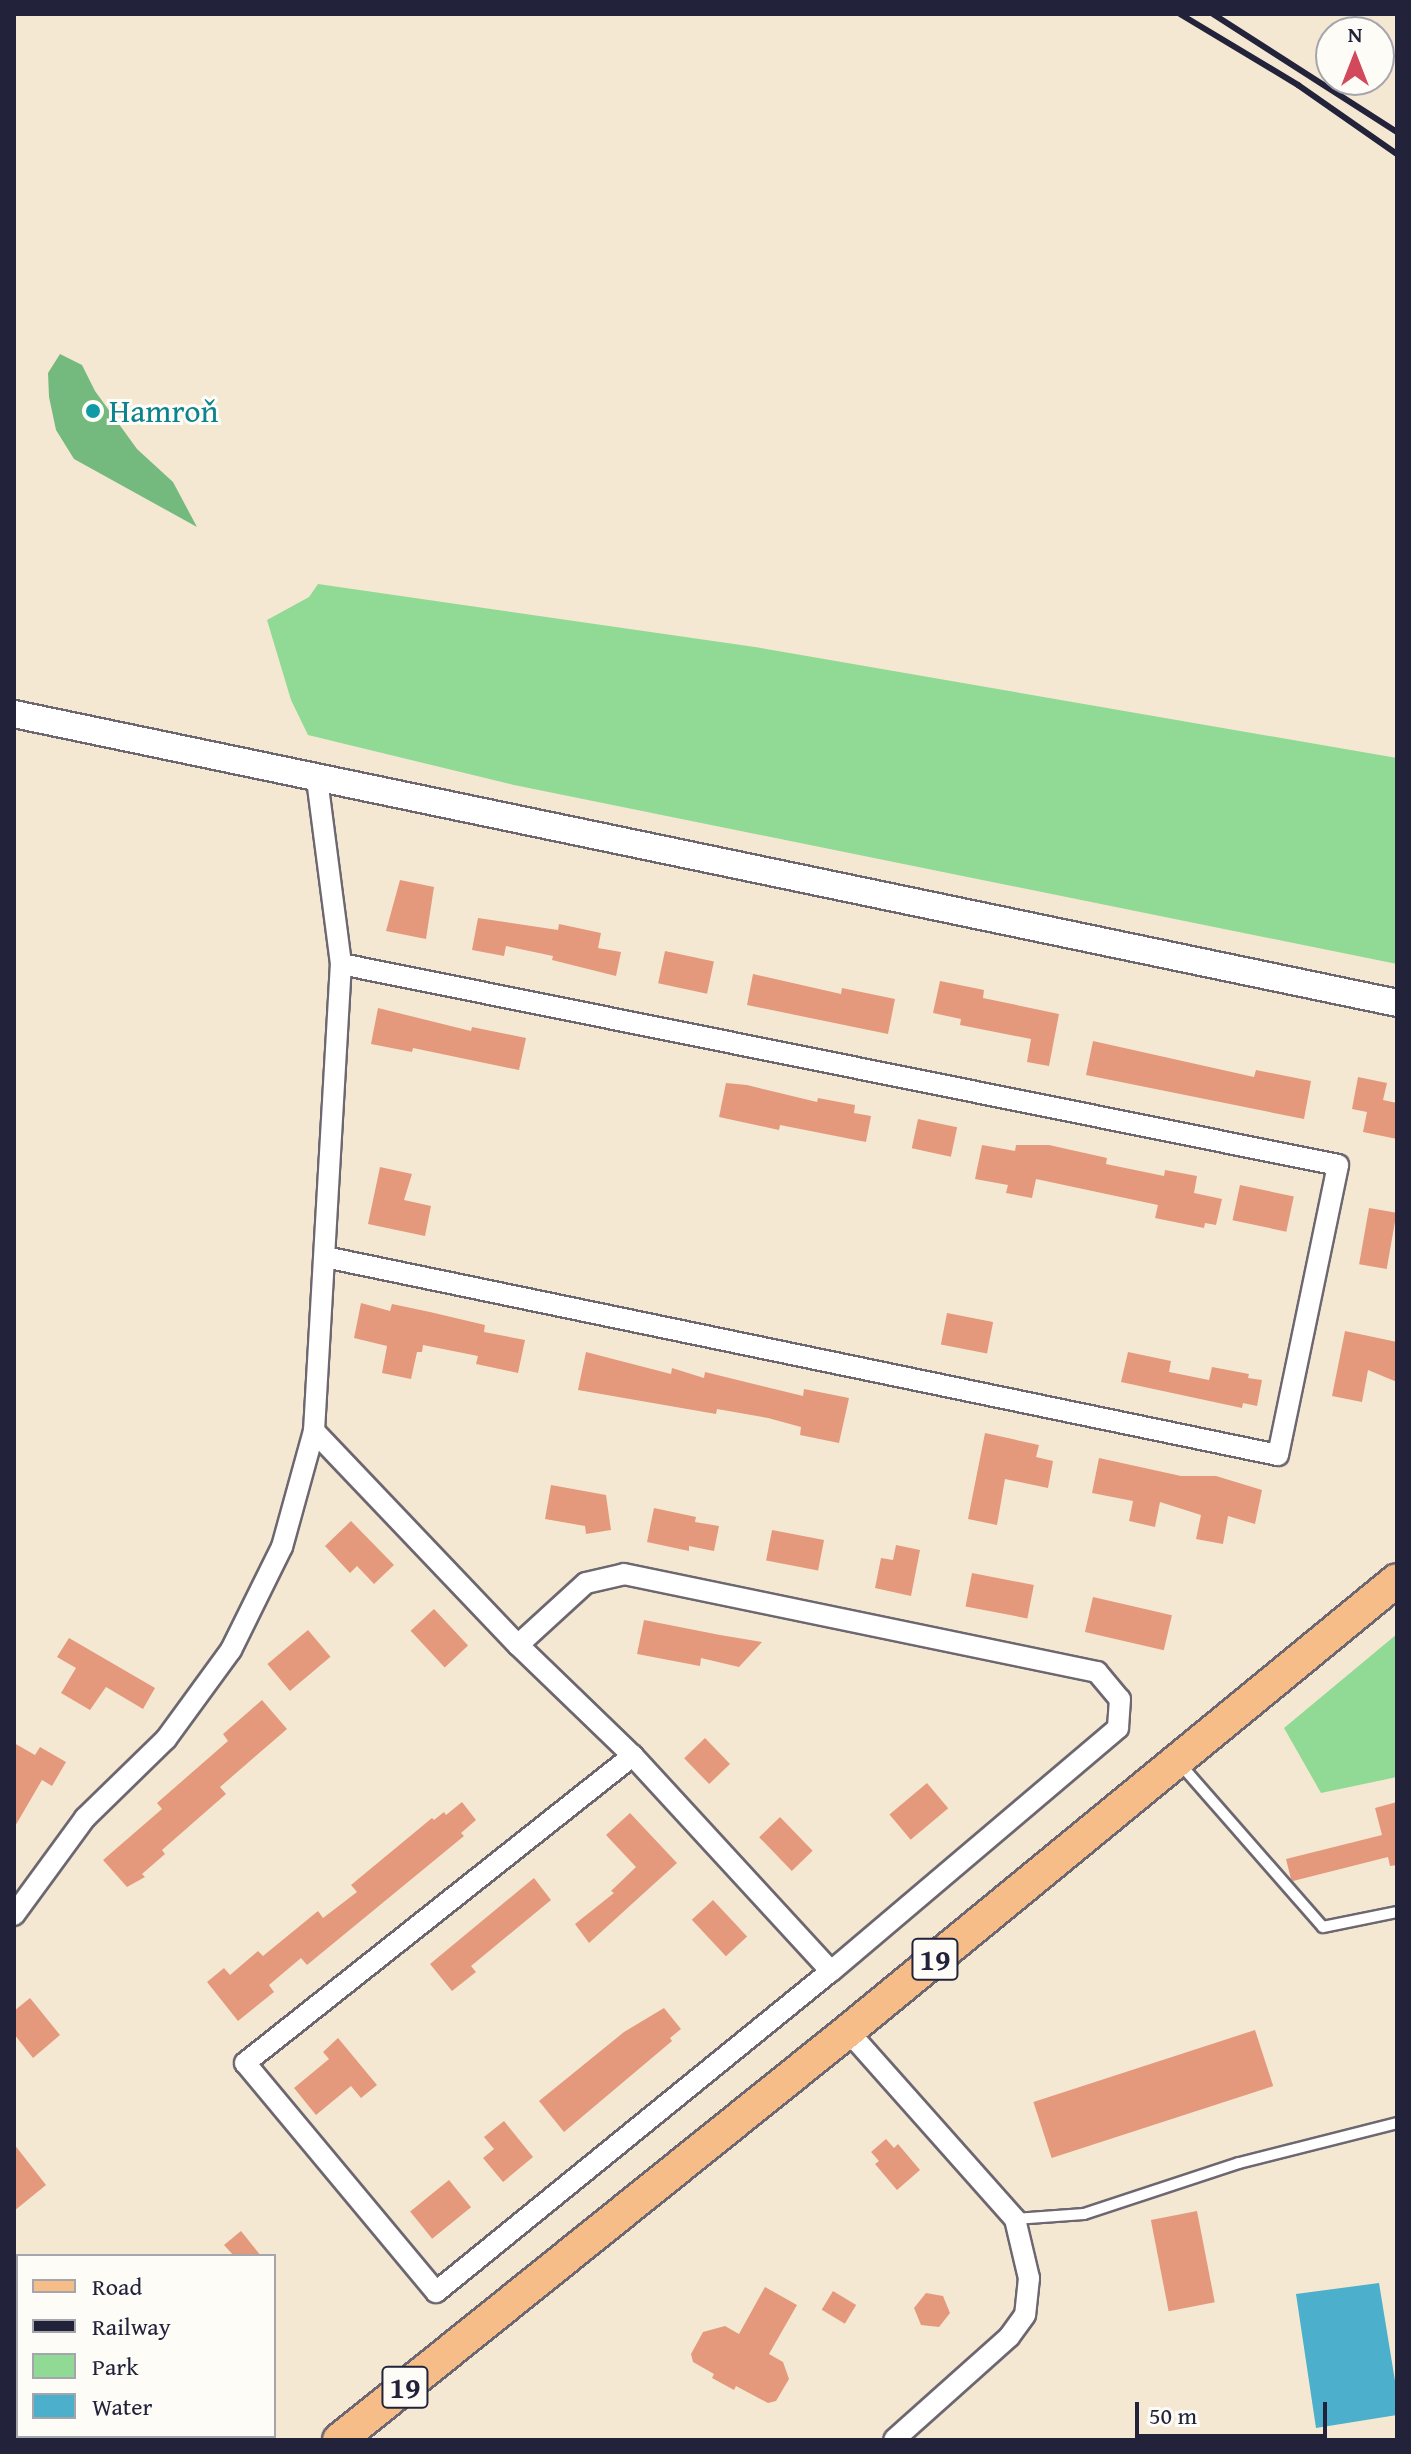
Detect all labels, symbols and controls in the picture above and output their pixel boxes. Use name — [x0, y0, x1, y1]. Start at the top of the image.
north arrow — [1315, 16, 1395, 96]
text: N — [1348, 18, 1362, 50]
place label: Hamroň — [109, 392, 218, 430]
marker: Hamroň — [84, 402, 102, 420]
road number: 19 — [911, 1933, 959, 1985]
legend — [16, 2254, 276, 2438]
text: Road — [92, 2269, 142, 2304]
text: Railway — [92, 2309, 171, 2344]
text: Park — [92, 2349, 138, 2384]
road number: 19 — [381, 2361, 429, 2413]
scale bar — [1139, 2386, 1331, 2436]
text: Water — [92, 2389, 152, 2424]
text: 50 m — [1149, 2398, 1197, 2433]

